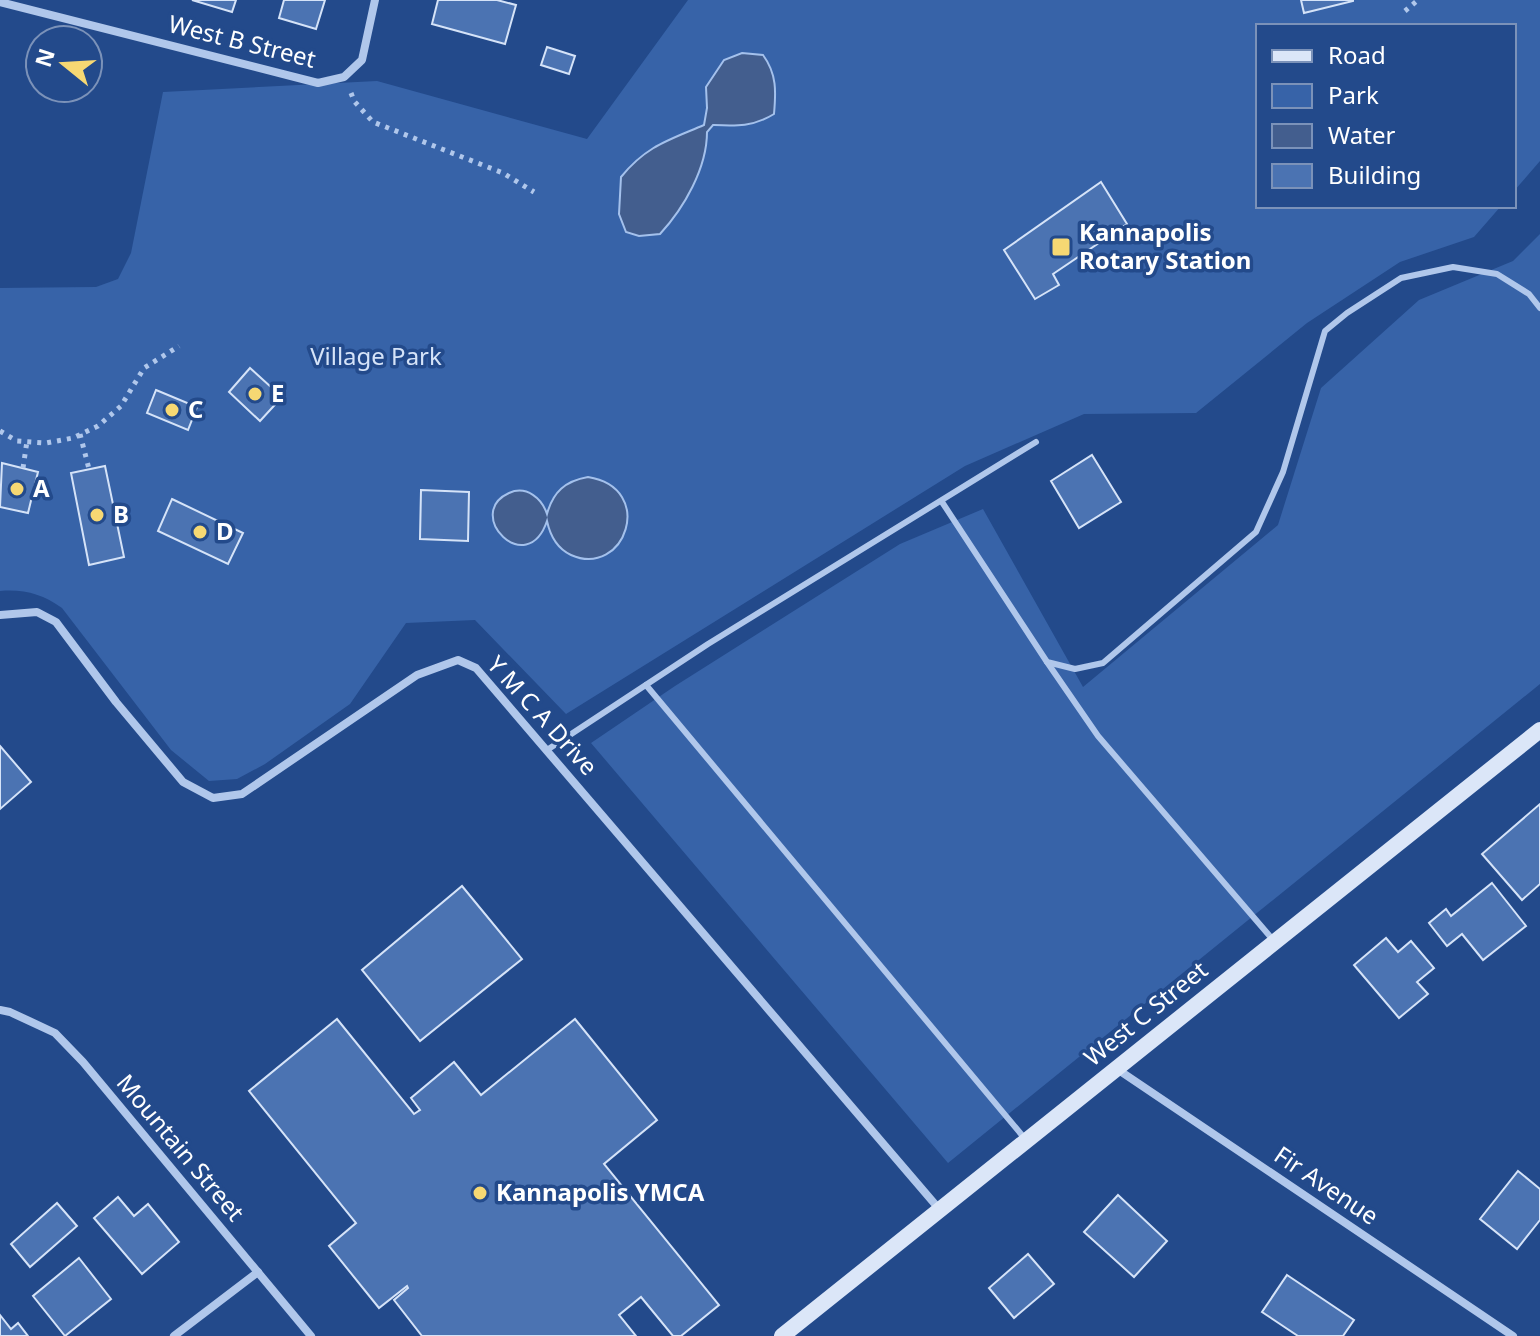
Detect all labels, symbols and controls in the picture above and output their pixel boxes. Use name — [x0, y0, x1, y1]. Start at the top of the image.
street label: West B Street — [165, 6, 320, 75]
north arrow — [24, 24, 104, 104]
legend — [1256, 24, 1516, 208]
text: Road — [1328, 38, 1386, 71]
text: N — [27, 44, 61, 71]
text: Park — [1328, 78, 1379, 111]
text: Water — [1328, 118, 1396, 151]
text: Building — [1328, 158, 1421, 191]
place label: Kannapolis Rotary Station — [1079, 215, 1251, 276]
marker: Kannapolis Rotary Station — [1050, 236, 1072, 258]
park label: Village Park — [310, 339, 442, 372]
place label: E — [271, 376, 284, 409]
marker: E — [246, 385, 264, 403]
place label: C — [188, 392, 203, 425]
marker: C — [163, 401, 181, 419]
place label: A — [33, 471, 50, 504]
marker: A — [8, 480, 26, 498]
place label: B — [113, 497, 129, 530]
marker: B — [88, 506, 106, 524]
place label: D — [216, 514, 234, 547]
marker: D — [191, 523, 209, 541]
street label: Y M C A Drive — [481, 648, 606, 782]
street label: West C Street — [1076, 953, 1214, 1073]
street label: Mountain Street — [110, 1067, 253, 1228]
street label: Fir Avenue — [1268, 1138, 1385, 1232]
place label: Kannapolis YMCA — [496, 1175, 705, 1208]
marker: Kannapolis YMCA — [471, 1184, 489, 1202]

